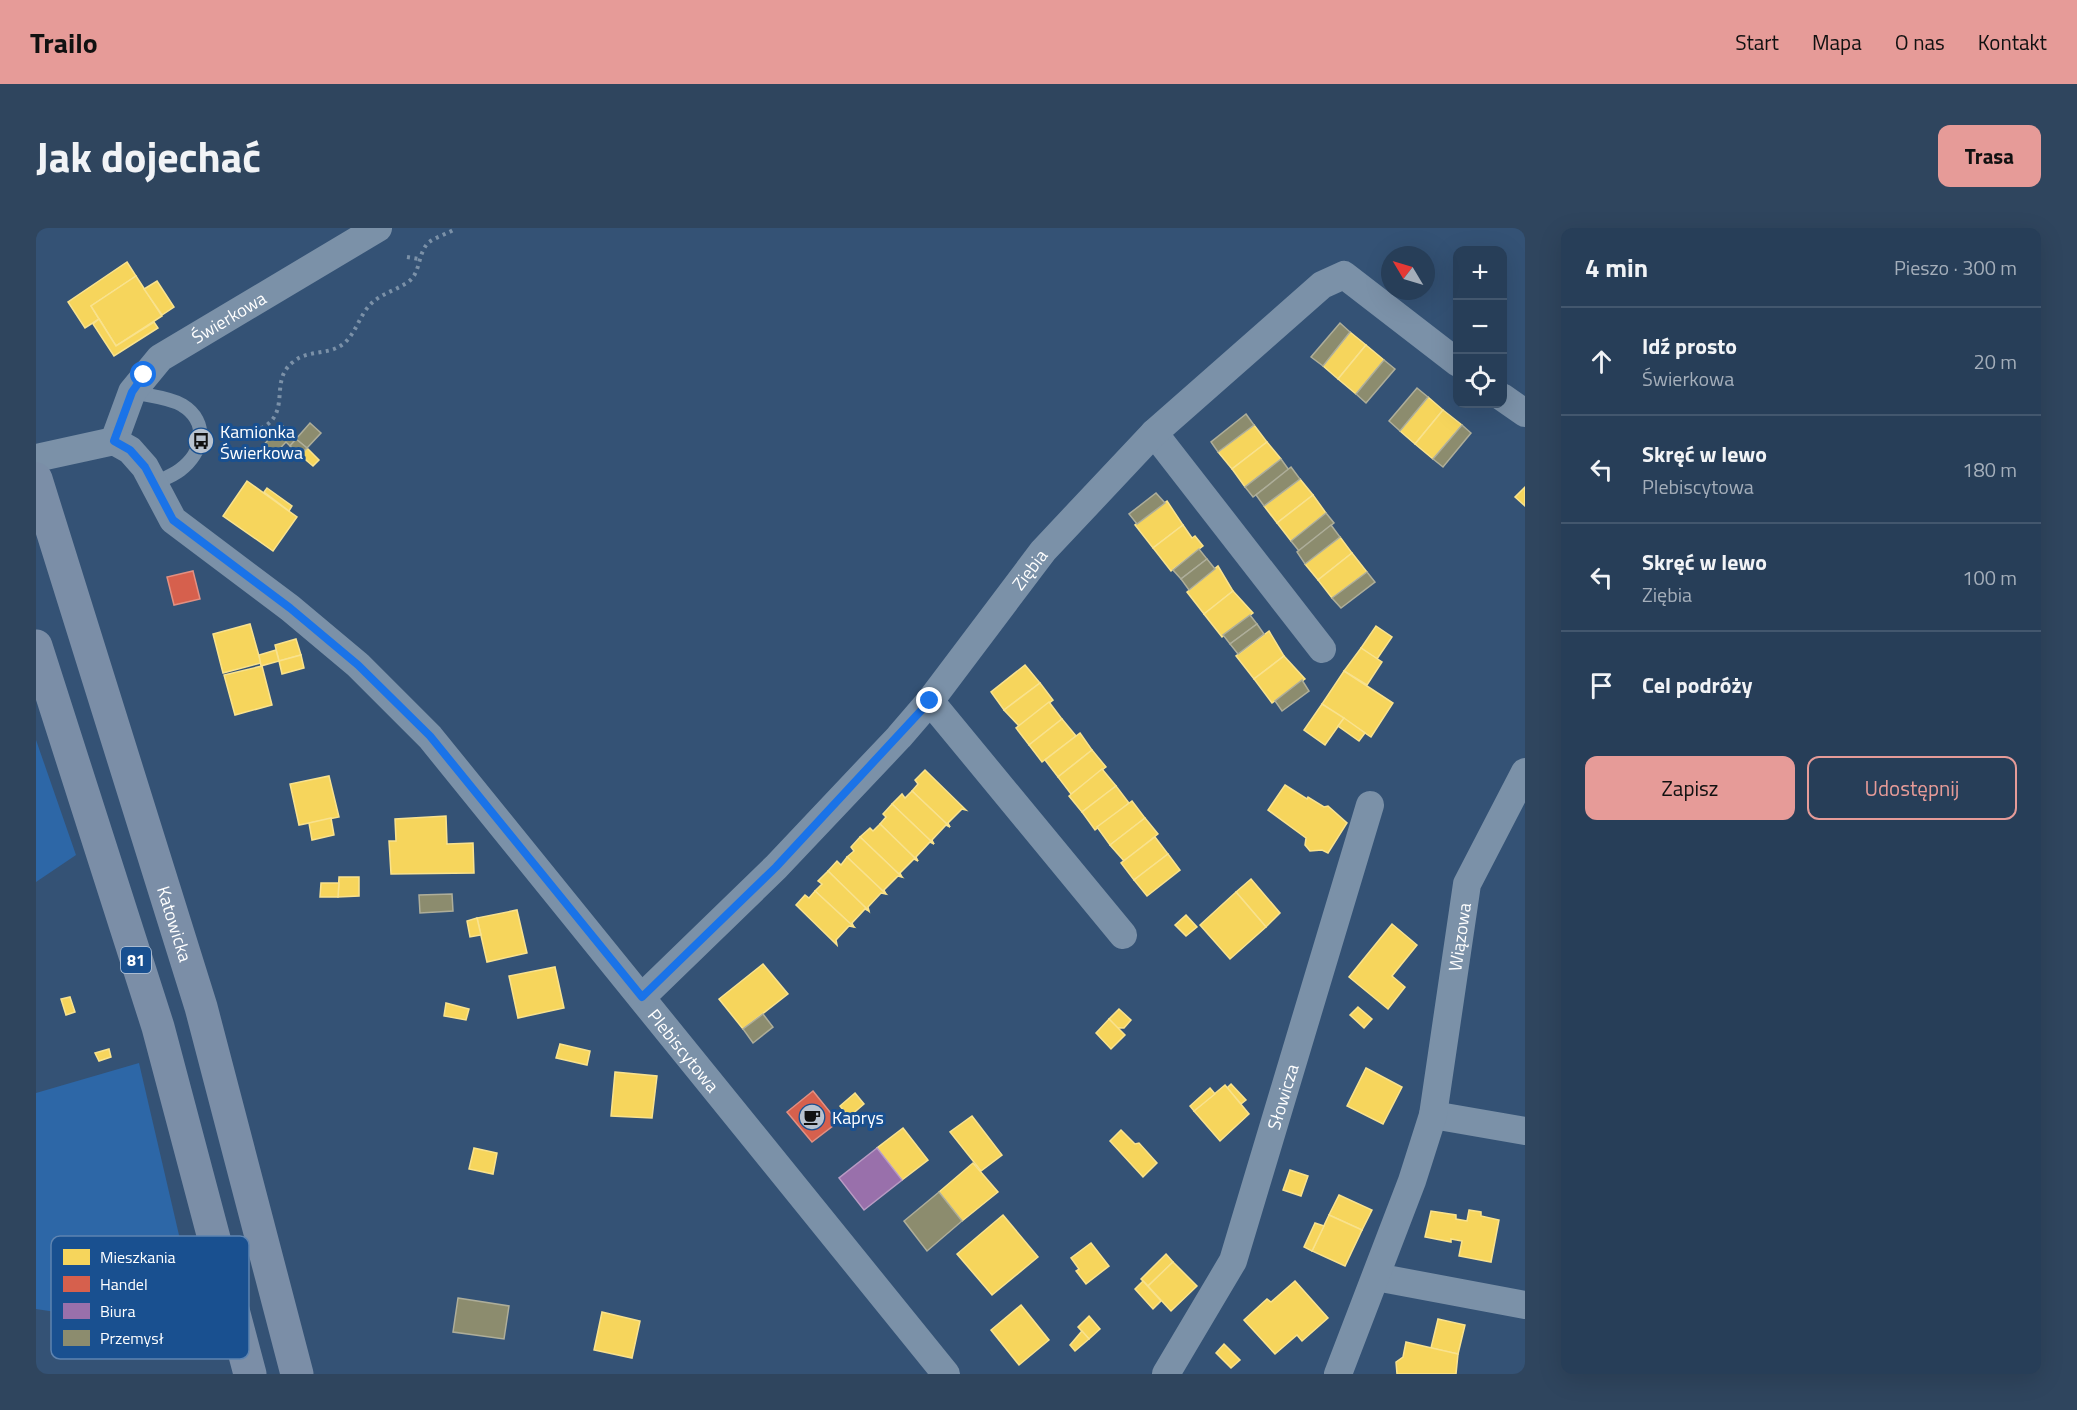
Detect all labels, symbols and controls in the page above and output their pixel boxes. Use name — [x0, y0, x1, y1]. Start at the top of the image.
text: Trailo — [30, 21, 98, 64]
text: Start — [1735, 26, 1779, 58]
text: Mapa — [1812, 26, 1862, 58]
text: O nas — [1895, 26, 1945, 58]
text: Kontakt — [1978, 26, 2047, 58]
text: Jak dojechać — [36, 124, 261, 188]
button: Trasa — [1938, 125, 2041, 187]
north arrow — [1381, 246, 1435, 300]
map controls — [1453, 246, 1507, 408]
button: + — [1453, 246, 1507, 300]
text: 4 min — [1585, 248, 1648, 287]
text: Pieszo · 300 m — [1894, 252, 2017, 283]
street label: Świerkowa — [186, 284, 271, 350]
button: − — [1453, 300, 1507, 354]
text: Idź prosto — [1642, 329, 1737, 363]
icon: ahead — [1585, 345, 1618, 378]
text: 20 m — [1973, 346, 2017, 377]
button: locate — [1453, 354, 1507, 408]
route start — [130, 361, 156, 387]
text: Świerkowa — [1642, 363, 1734, 394]
place label: Kamionka Świerkowa — [220, 418, 303, 466]
bus stop icon: Kamionka Świerkowa — [186, 426, 216, 456]
text: Skręć w lewo — [1642, 437, 1767, 471]
icon: left — [1585, 453, 1618, 486]
text: 180 m — [1962, 454, 2017, 485]
text: Plebiscytowa — [1642, 471, 1754, 502]
street label: Ziębia — [1005, 543, 1054, 596]
text: Skręć w lewo — [1642, 545, 1767, 579]
icon: left — [1585, 561, 1618, 594]
text: 100 m — [1962, 562, 2017, 593]
text: Ziębia — [1642, 579, 1692, 610]
text: Cel podróży — [1642, 668, 1752, 702]
icon: arrive — [1585, 669, 1618, 702]
route end — [916, 687, 942, 713]
button: Zapisz — [1585, 756, 1795, 820]
button: Udostępnij — [1807, 756, 2017, 820]
street label: Katowicka — [150, 882, 200, 965]
street label: Wiązowa — [1441, 901, 1478, 973]
road number: 81 — [121, 947, 151, 973]
street label: Plebiscytowa — [642, 1003, 726, 1098]
street label: Słowicza — [1260, 1060, 1305, 1133]
cafe icon: Kaprys — [797, 1102, 827, 1132]
place label: Kaprys — [832, 1104, 884, 1131]
legend — [51, 1236, 249, 1359]
text: Mieszkania — [100, 1245, 176, 1269]
text: Handel — [100, 1272, 148, 1296]
text: Biura — [100, 1299, 135, 1323]
text: Przemysł — [100, 1326, 164, 1350]

